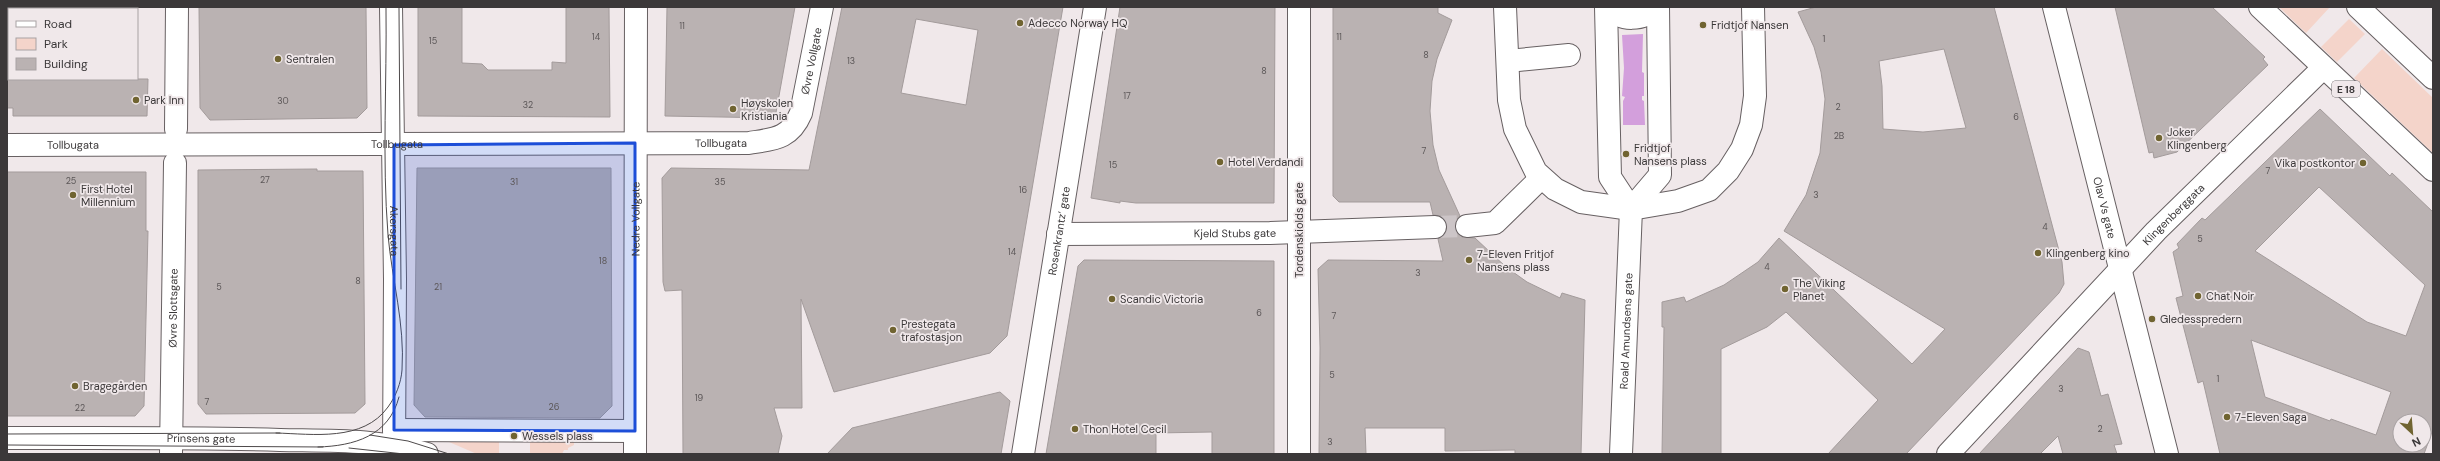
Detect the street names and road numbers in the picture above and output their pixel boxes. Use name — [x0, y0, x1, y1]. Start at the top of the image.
street label: Øvre Vollgate — [798, 26, 825, 96]
road number: E 18 — [2332, 81, 2360, 97]
street label: Tollbugata — [695, 136, 747, 150]
street label: Tollbugata — [371, 137, 423, 151]
street label: Tollbugata — [47, 138, 99, 152]
street label: Olav Vs gate — [2090, 175, 2119, 240]
street label: Klingenberggata — [2139, 181, 2207, 248]
street label: Nedre Vollgate — [628, 182, 643, 256]
street label: Tordenskiolds gate — [1292, 182, 1306, 278]
street label: Rosenkrantz’ gate — [1045, 185, 1073, 276]
street label: Akersgata — [387, 206, 402, 256]
street label: Kjeld Stubs gate — [1194, 226, 1276, 240]
street label: Øvre Slottsgate — [165, 268, 181, 348]
street label: Roald Amundsens gate — [1617, 273, 1635, 390]
street label: Prinsens gate — [167, 431, 235, 446]

